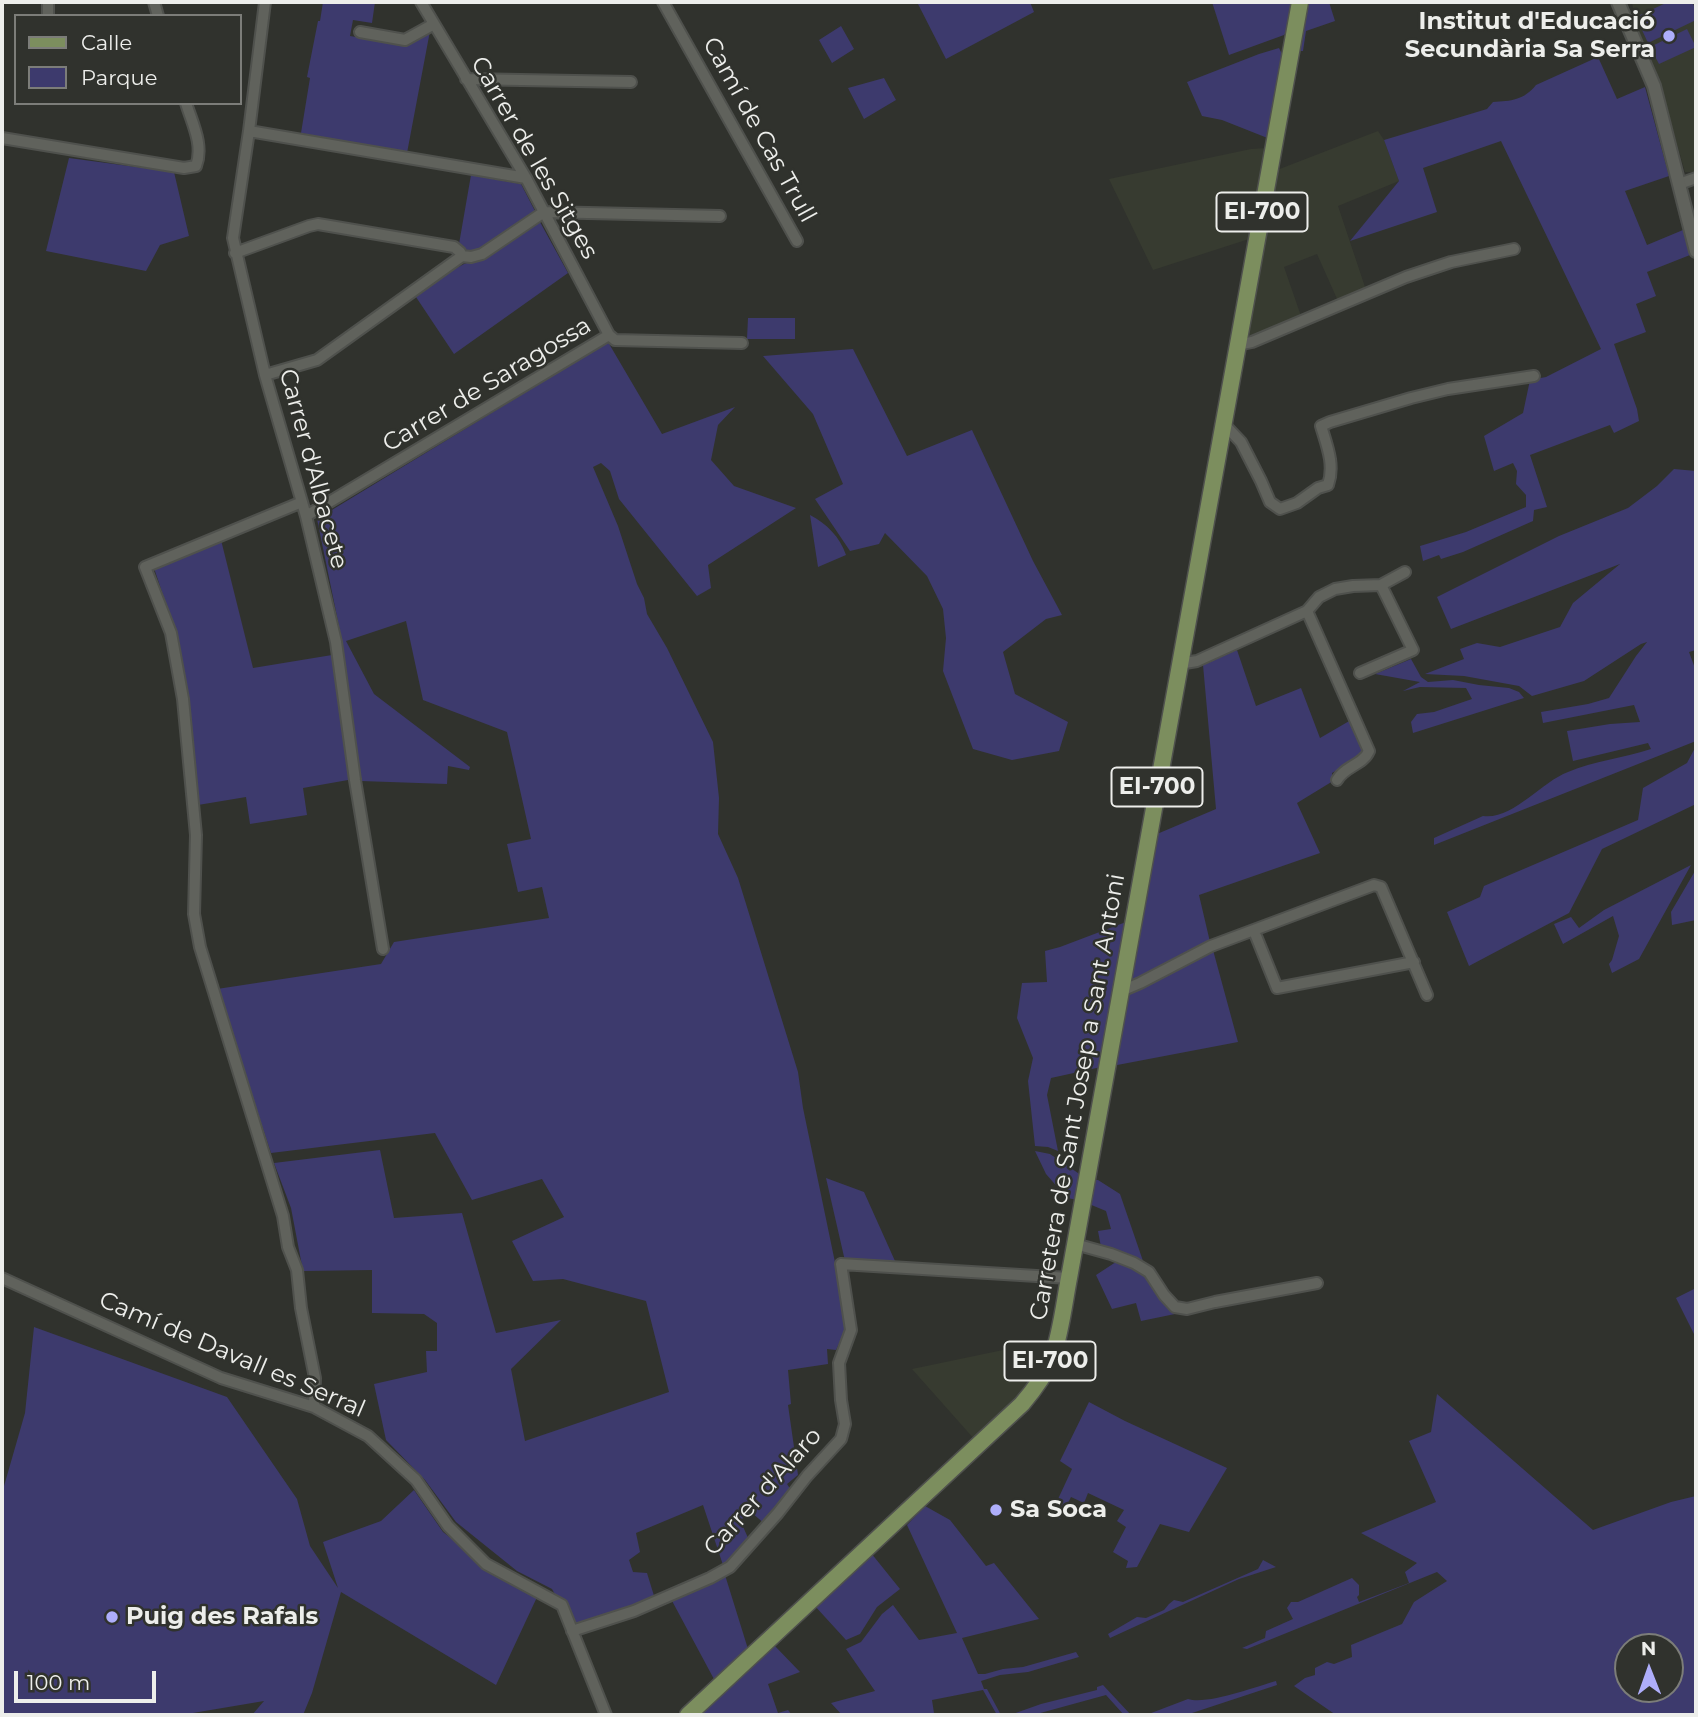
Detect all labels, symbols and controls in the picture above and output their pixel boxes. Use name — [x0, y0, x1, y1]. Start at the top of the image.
place label: Institut d'Educació Secundària Sa Serra — [1405, 8, 1655, 64]
legend — [14, 14, 242, 105]
marker: Institut d'Educació Secundària Sa Serra — [1661, 28, 1677, 44]
text: Calle — [81, 30, 132, 55]
street label: Camí de Cas Trull — [696, 32, 822, 228]
street label: Carrer de les Sitges — [464, 52, 604, 264]
text: Parque — [81, 65, 157, 90]
road number: EI-700 — [1216, 192, 1308, 232]
street label: Carrer de Saragossa — [378, 311, 596, 459]
street label: Carrer d'Albacete — [272, 366, 354, 572]
road number: EI-700 — [1112, 768, 1202, 806]
street label: Carretera de Sant Josep a Sant Antoni — [1024, 871, 1132, 1323]
street label: Camí de Davall es Serral — [95, 1286, 369, 1424]
road number: EI-700 — [1004, 1342, 1096, 1380]
street label: Carrer d'Alaro — [698, 1422, 828, 1562]
place label: Sa Soca — [1010, 1496, 1107, 1524]
marker: Sa Soca — [988, 1502, 1004, 1518]
place label: Puig des Rafals — [126, 1603, 318, 1631]
marker: Puig des Rafals — [104, 1609, 120, 1625]
north arrow — [1614, 1633, 1684, 1703]
text: N — [1641, 1637, 1657, 1660]
scale bar — [18, 1658, 159, 1702]
text: 100 m — [27, 1670, 90, 1695]

